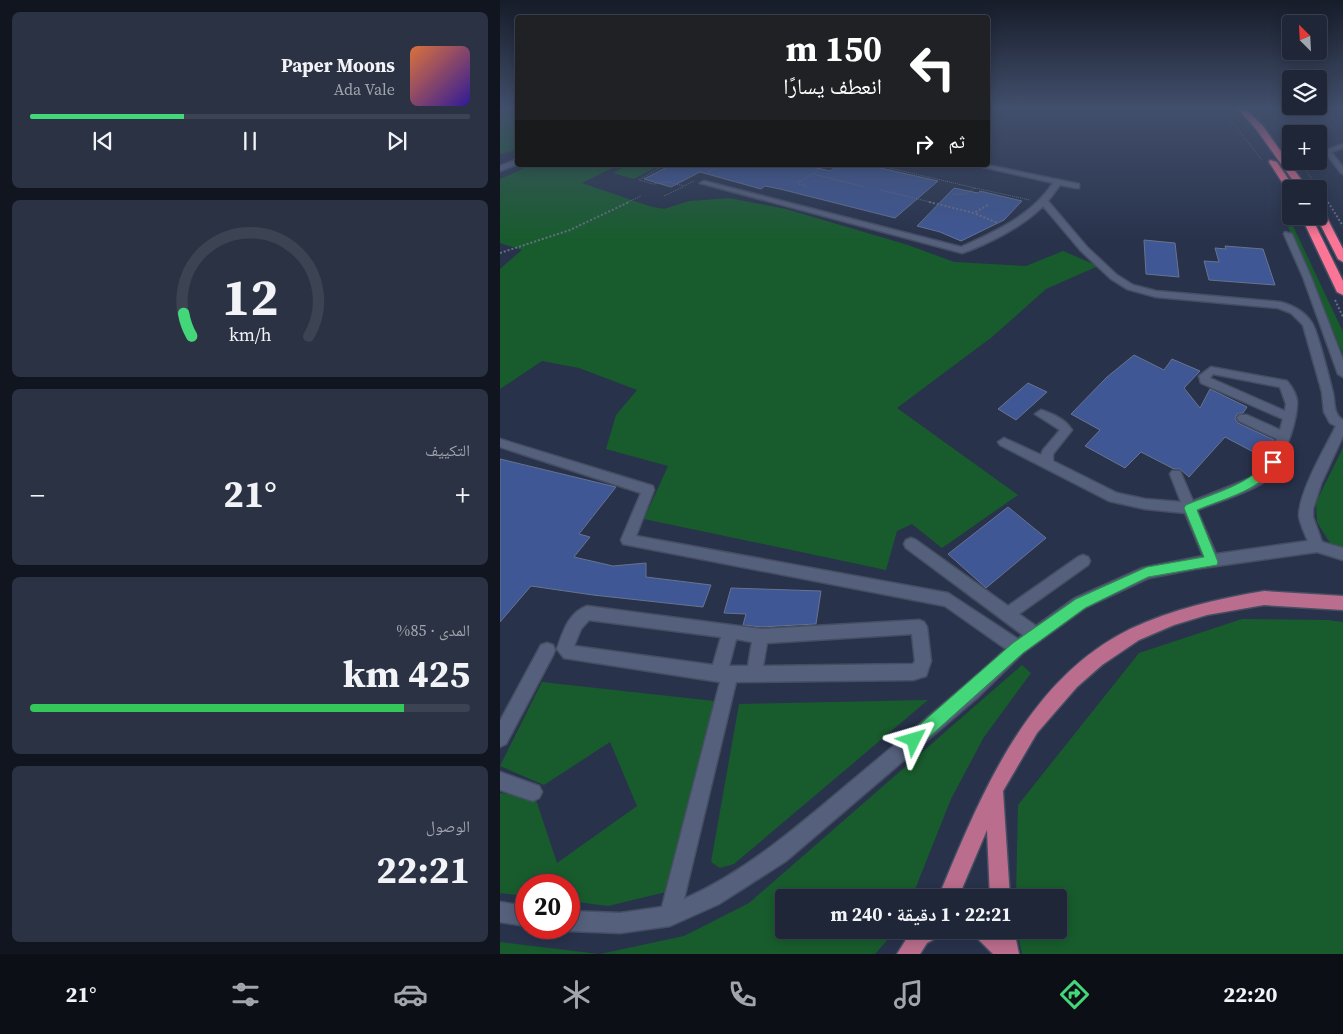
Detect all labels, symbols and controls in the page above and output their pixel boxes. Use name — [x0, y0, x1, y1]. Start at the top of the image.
north arrow — [1282, 15, 1328, 60]
map controls — [1282, 15, 1327, 225]
text: 150 m — [786, 25, 882, 73]
icon: left — [900, 35, 965, 100]
text: Paper Moons — [281, 52, 395, 78]
button: layers — [1282, 70, 1327, 115]
text: انعطف يسارًا — [783, 71, 882, 101]
text: Ada Vale — [334, 78, 395, 100]
button: + — [1282, 125, 1327, 170]
icon: previous — [89, 127, 117, 155]
icon: pause — [236, 127, 264, 155]
icon: next — [383, 127, 411, 155]
text: ثم — [948, 128, 965, 154]
icon: right — [910, 130, 938, 158]
button: − — [1282, 180, 1327, 225]
text: 12 — [222, 261, 278, 332]
text: km/h — [229, 322, 272, 347]
text: التكييف — [425, 439, 470, 461]
pin — [1252, 441, 1294, 483]
icon: arrive — [1259, 448, 1287, 476]
text: 21° — [223, 468, 277, 520]
text: − — [30, 476, 45, 514]
text: + — [455, 476, 470, 514]
text: المدى · 85% — [396, 619, 470, 641]
text: 425 km — [343, 648, 470, 700]
position arrow — [887, 713, 939, 765]
text: الوصول — [426, 815, 470, 837]
text: 22:21 — [376, 844, 470, 896]
speed limit sign: 20 — [515, 874, 580, 939]
text: 22:21 · 1 دقيقة · 240 m — [830, 901, 1012, 927]
icon: filters — [228, 977, 263, 1012]
icon: car — [393, 977, 428, 1012]
icon: climate — [559, 977, 594, 1012]
icon: phone — [725, 977, 760, 1012]
icon: music — [891, 977, 926, 1012]
icon: directions — [1057, 977, 1092, 1012]
text: 21° — [65, 979, 97, 1009]
text: 22:20 — [1223, 979, 1278, 1009]

